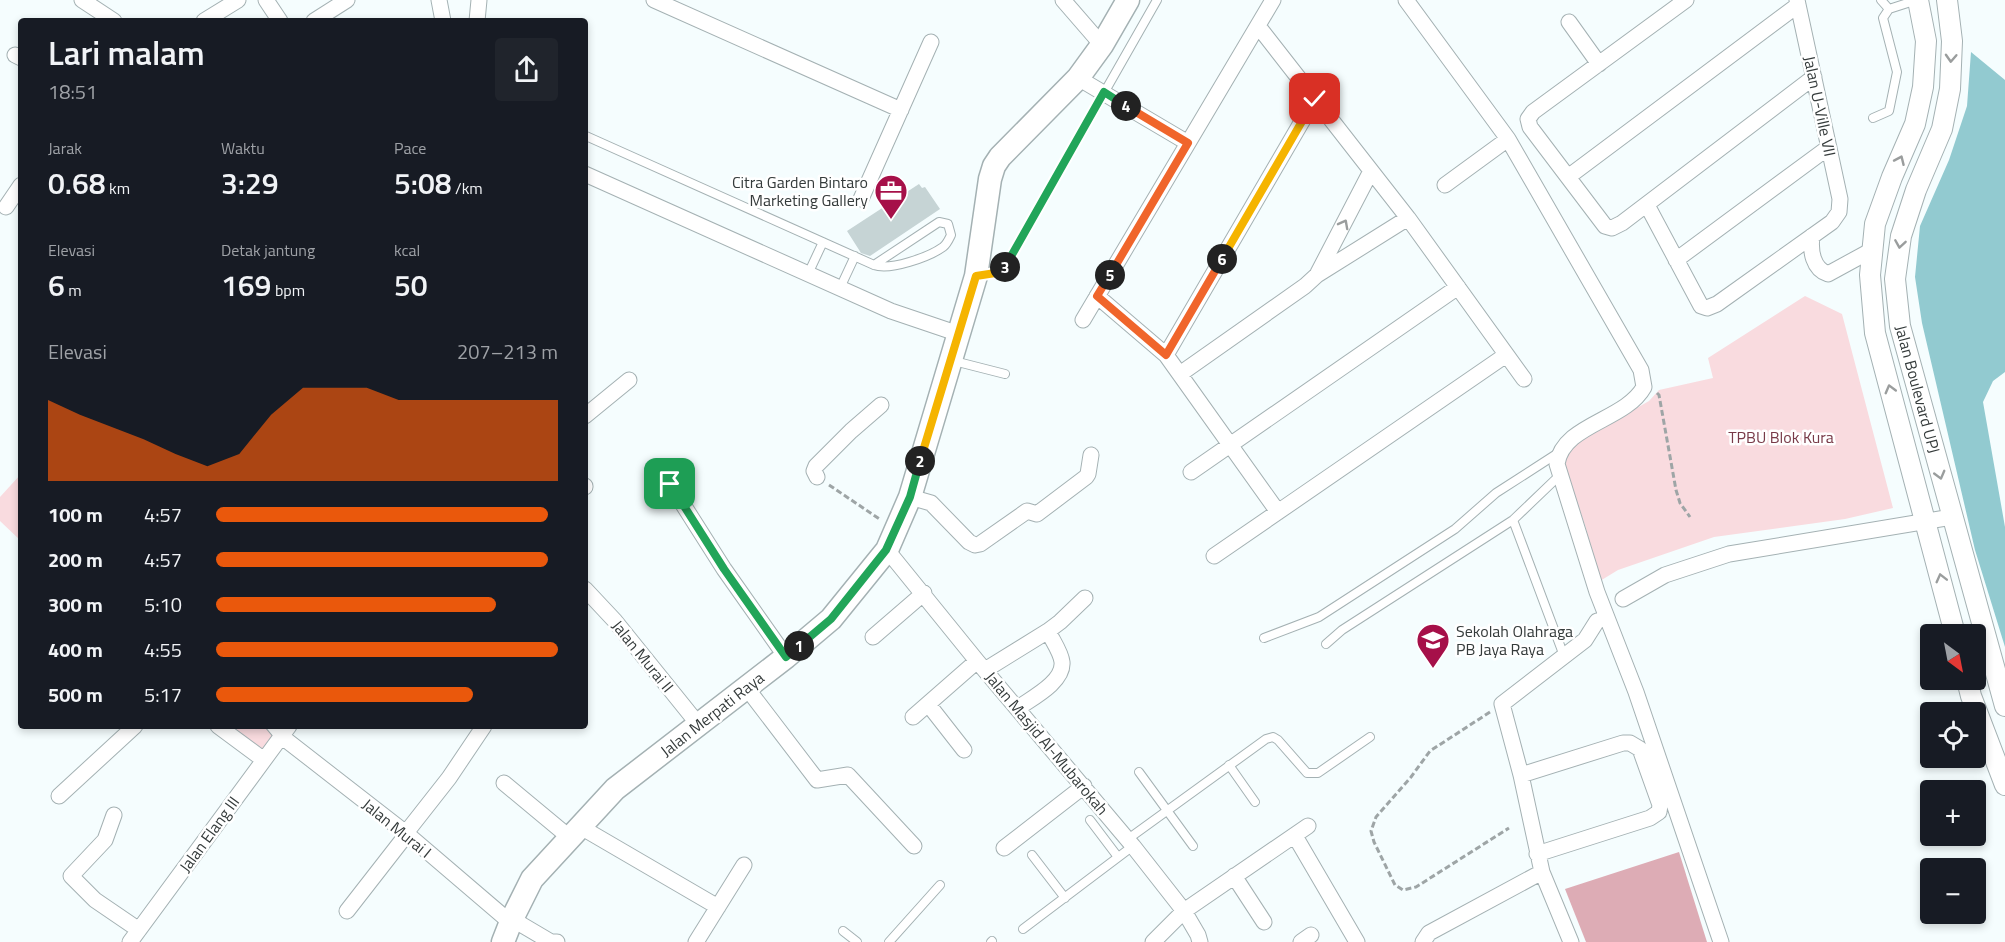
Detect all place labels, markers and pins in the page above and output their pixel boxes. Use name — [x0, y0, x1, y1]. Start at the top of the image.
pin — [1289, 73, 1340, 124]
pin: 4 — [1111, 91, 1141, 121]
place label: Citra Garden Bintaro Marketing Gallery — [732, 170, 868, 212]
office icon: Citra Garden Bintaro Marketing Gallery — [873, 173, 909, 220]
pin: 6 — [1207, 244, 1237, 274]
pin: 3 — [990, 252, 1020, 282]
pin: 5 — [1095, 260, 1125, 290]
pin: 2 — [905, 446, 935, 476]
pin — [644, 458, 695, 509]
place label: Sekolah Olahraga PB Jaya Raya — [1456, 619, 1573, 661]
school or university icon: Sekolah Olahraga PB Jaya Raya — [1415, 622, 1451, 669]
pin: 1 — [784, 631, 814, 661]

